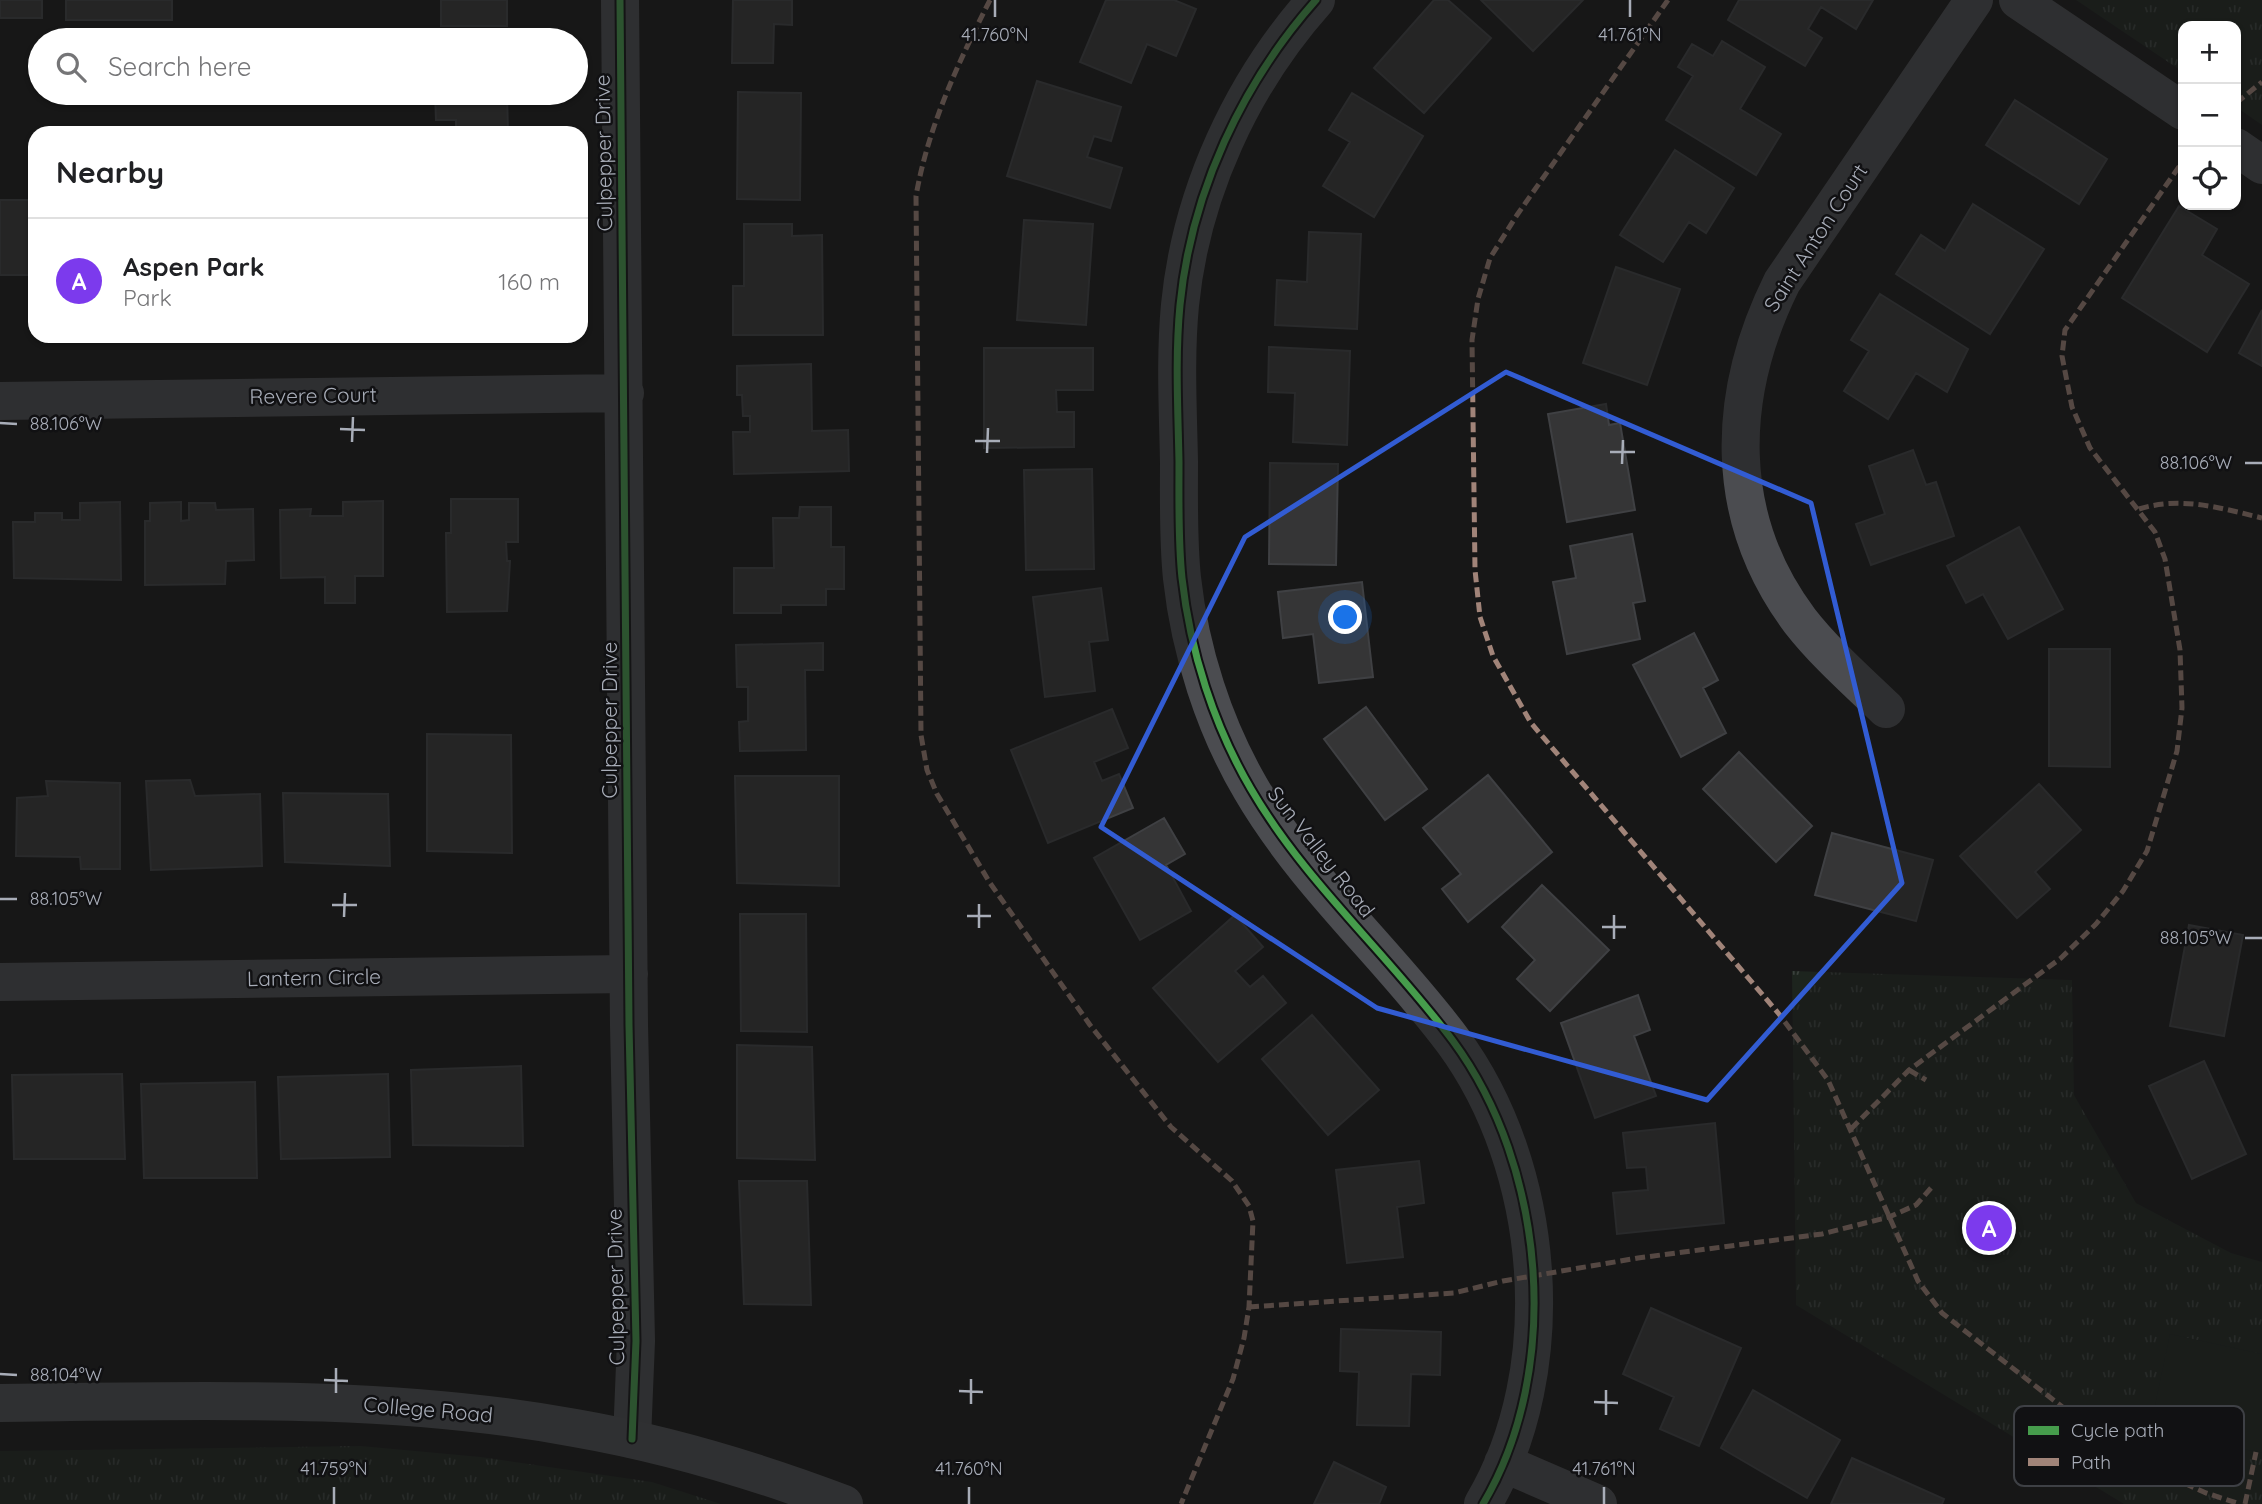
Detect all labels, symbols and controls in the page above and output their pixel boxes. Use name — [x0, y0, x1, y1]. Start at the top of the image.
map controls — [2178, 21, 2241, 210]
button: + — [2178, 21, 2241, 84]
text: 41.760°N — [961, 23, 1029, 46]
text: 41.761°N — [1598, 23, 1662, 46]
search box — [28, 28, 588, 105]
icon: search — [52, 48, 90, 86]
text: Search here — [108, 50, 252, 83]
street label: Culpepper Drive — [589, 74, 617, 232]
button: − — [2178, 84, 2241, 147]
button: locate — [2178, 147, 2241, 210]
text: Nearby — [56, 153, 164, 191]
street label: Saint Anton Court — [1758, 159, 1873, 316]
text: Aspen Park — [123, 250, 265, 283]
text: A — [72, 267, 86, 296]
text: 160 m — [498, 267, 560, 296]
text: Park — [123, 283, 172, 312]
street label: Revere Court — [249, 381, 377, 409]
text: 88.106°W — [30, 412, 102, 435]
text: 88.106°W — [2160, 451, 2232, 474]
your location — [1328, 600, 1362, 634]
street label: Culpepper Drive — [596, 642, 622, 798]
street label: Sun Valley Road — [1263, 781, 1381, 922]
text: 88.105°W — [30, 887, 102, 910]
text: 88.105°W — [2160, 926, 2232, 949]
street label: Lantern Circle — [247, 963, 381, 991]
pin: A — [1966, 1202, 2012, 1254]
street label: Culpepper Drive — [601, 1208, 629, 1366]
text: 88.104°W — [30, 1363, 102, 1386]
street label: College Road — [362, 1390, 494, 1428]
legend — [2014, 1406, 2244, 1486]
text: Cycle path — [2071, 1418, 2164, 1442]
text: Path — [2071, 1450, 2111, 1474]
text: 41.759°N — [300, 1457, 368, 1480]
text: 41.760°N — [935, 1457, 1003, 1480]
text: 41.761°N — [1572, 1457, 1636, 1480]

